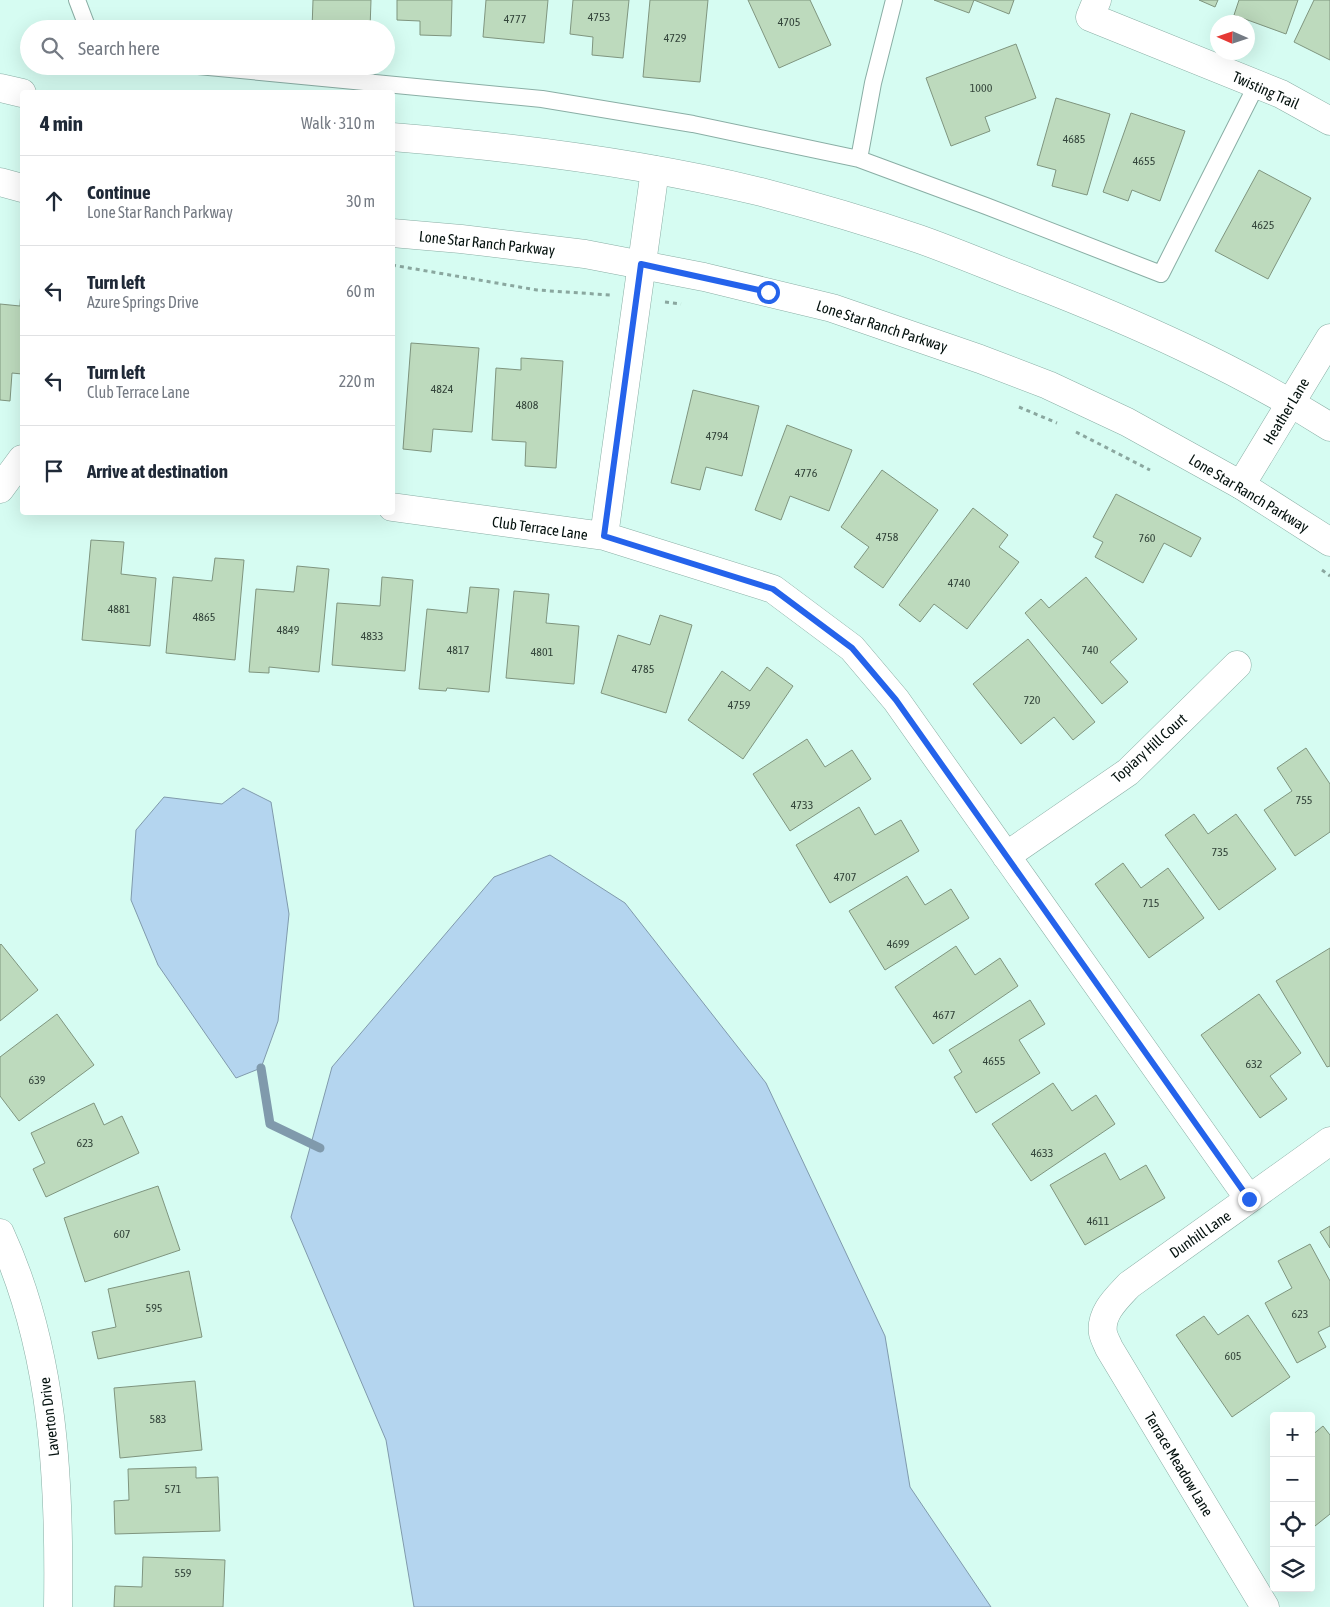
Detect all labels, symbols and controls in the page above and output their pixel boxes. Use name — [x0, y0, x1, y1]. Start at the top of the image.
house number: 4753 — [588, 10, 610, 24]
house number: 4777 — [504, 12, 527, 26]
house number: 4705 — [778, 15, 800, 29]
north arrow — [1210, 15, 1255, 60]
search box — [20, 20, 395, 75]
house number: 4729 — [664, 31, 687, 45]
icon: search — [38, 34, 66, 62]
text: Search here — [78, 37, 160, 59]
street label: Twisting Trail — [1230, 68, 1302, 112]
house number: 1000 — [970, 81, 993, 95]
text: 4 min — [40, 111, 83, 135]
text: Walk · 310 m — [301, 114, 375, 132]
house number: 4685 — [1063, 132, 1085, 146]
house number: 4655 — [1133, 154, 1155, 168]
text: Continue — [87, 181, 151, 203]
icon: ahead — [40, 187, 68, 215]
text: 30 m — [346, 192, 375, 210]
text: Lone Star Ranch Parkway — [87, 203, 233, 221]
house number: 4625 — [1252, 218, 1274, 232]
street label: Lone Star Ranch Parkway — [418, 227, 556, 259]
text: Turn left — [87, 271, 145, 293]
icon: left — [40, 277, 68, 305]
route start — [757, 281, 780, 304]
text: 60 m — [346, 282, 375, 300]
text: Azure Springs Drive — [87, 293, 199, 311]
street label: Lone Star Ranch Parkway — [814, 297, 950, 355]
text: Turn left — [87, 361, 145, 383]
icon: left — [40, 367, 68, 395]
text: 220 m — [339, 372, 375, 390]
street label: Heather Lane — [1260, 375, 1313, 447]
house number: 4824 — [431, 382, 454, 396]
text: Club Terrace Lane — [87, 383, 190, 401]
house number: 4808 — [516, 398, 539, 412]
house number: 4794 — [706, 429, 729, 443]
street label: Lone Star Ranch Parkway — [1186, 451, 1312, 535]
icon: arrive — [40, 457, 68, 485]
text: Arrive at destination — [87, 460, 228, 482]
house number: 4776 — [795, 466, 818, 480]
street label: Club Terrace Lane — [491, 513, 589, 543]
house number: 4758 — [876, 530, 899, 544]
house number: 760 — [1139, 531, 1156, 545]
house number: 4740 — [948, 576, 971, 590]
house number: 4881 — [108, 602, 131, 616]
house number: 4865 — [193, 610, 215, 624]
house number: 4849 — [277, 623, 300, 637]
house number: 4833 — [361, 629, 383, 643]
house number: 4817 — [447, 643, 470, 657]
house number: 740 — [1082, 643, 1099, 657]
house number: 4801 — [531, 645, 554, 659]
house number: 4785 — [632, 662, 654, 676]
house number: 720 — [1024, 693, 1041, 707]
house number: 4759 — [728, 698, 751, 712]
street label: Topiary Hill Court — [1108, 710, 1190, 786]
house number: 755 — [1296, 793, 1312, 807]
house number: 4733 — [791, 798, 813, 812]
house number: 735 — [1212, 845, 1228, 859]
house number: 4707 — [834, 870, 857, 884]
house number: 715 — [1143, 896, 1159, 910]
house number: 4699 — [887, 937, 910, 951]
house number: 4677 — [933, 1008, 956, 1022]
house number: 4655 — [983, 1054, 1005, 1068]
house number: 632 — [1246, 1057, 1262, 1071]
house number: 639 — [29, 1073, 46, 1087]
house number: 623 — [77, 1136, 93, 1150]
house number: 4633 — [1031, 1146, 1053, 1160]
route end — [1238, 1188, 1261, 1211]
street label: Dunhill Lane — [1166, 1207, 1234, 1261]
house number: 4611 — [1087, 1214, 1110, 1228]
house number: 607 — [114, 1227, 131, 1241]
house number: 595 — [146, 1301, 162, 1315]
house number: 623 — [1292, 1307, 1308, 1321]
house number: 605 — [1225, 1349, 1241, 1363]
street label: Laverton Drive — [36, 1376, 62, 1458]
street label: Terrace Meadow Lane — [1141, 1409, 1217, 1519]
house number: 583 — [150, 1412, 166, 1426]
map controls — [1270, 1412, 1315, 1592]
button: + — [1270, 1412, 1315, 1457]
button: − — [1270, 1457, 1315, 1502]
house number: 571 — [165, 1482, 182, 1496]
button: locate — [1270, 1502, 1315, 1547]
button: layers — [1270, 1547, 1315, 1592]
house number: 559 — [175, 1566, 192, 1580]

